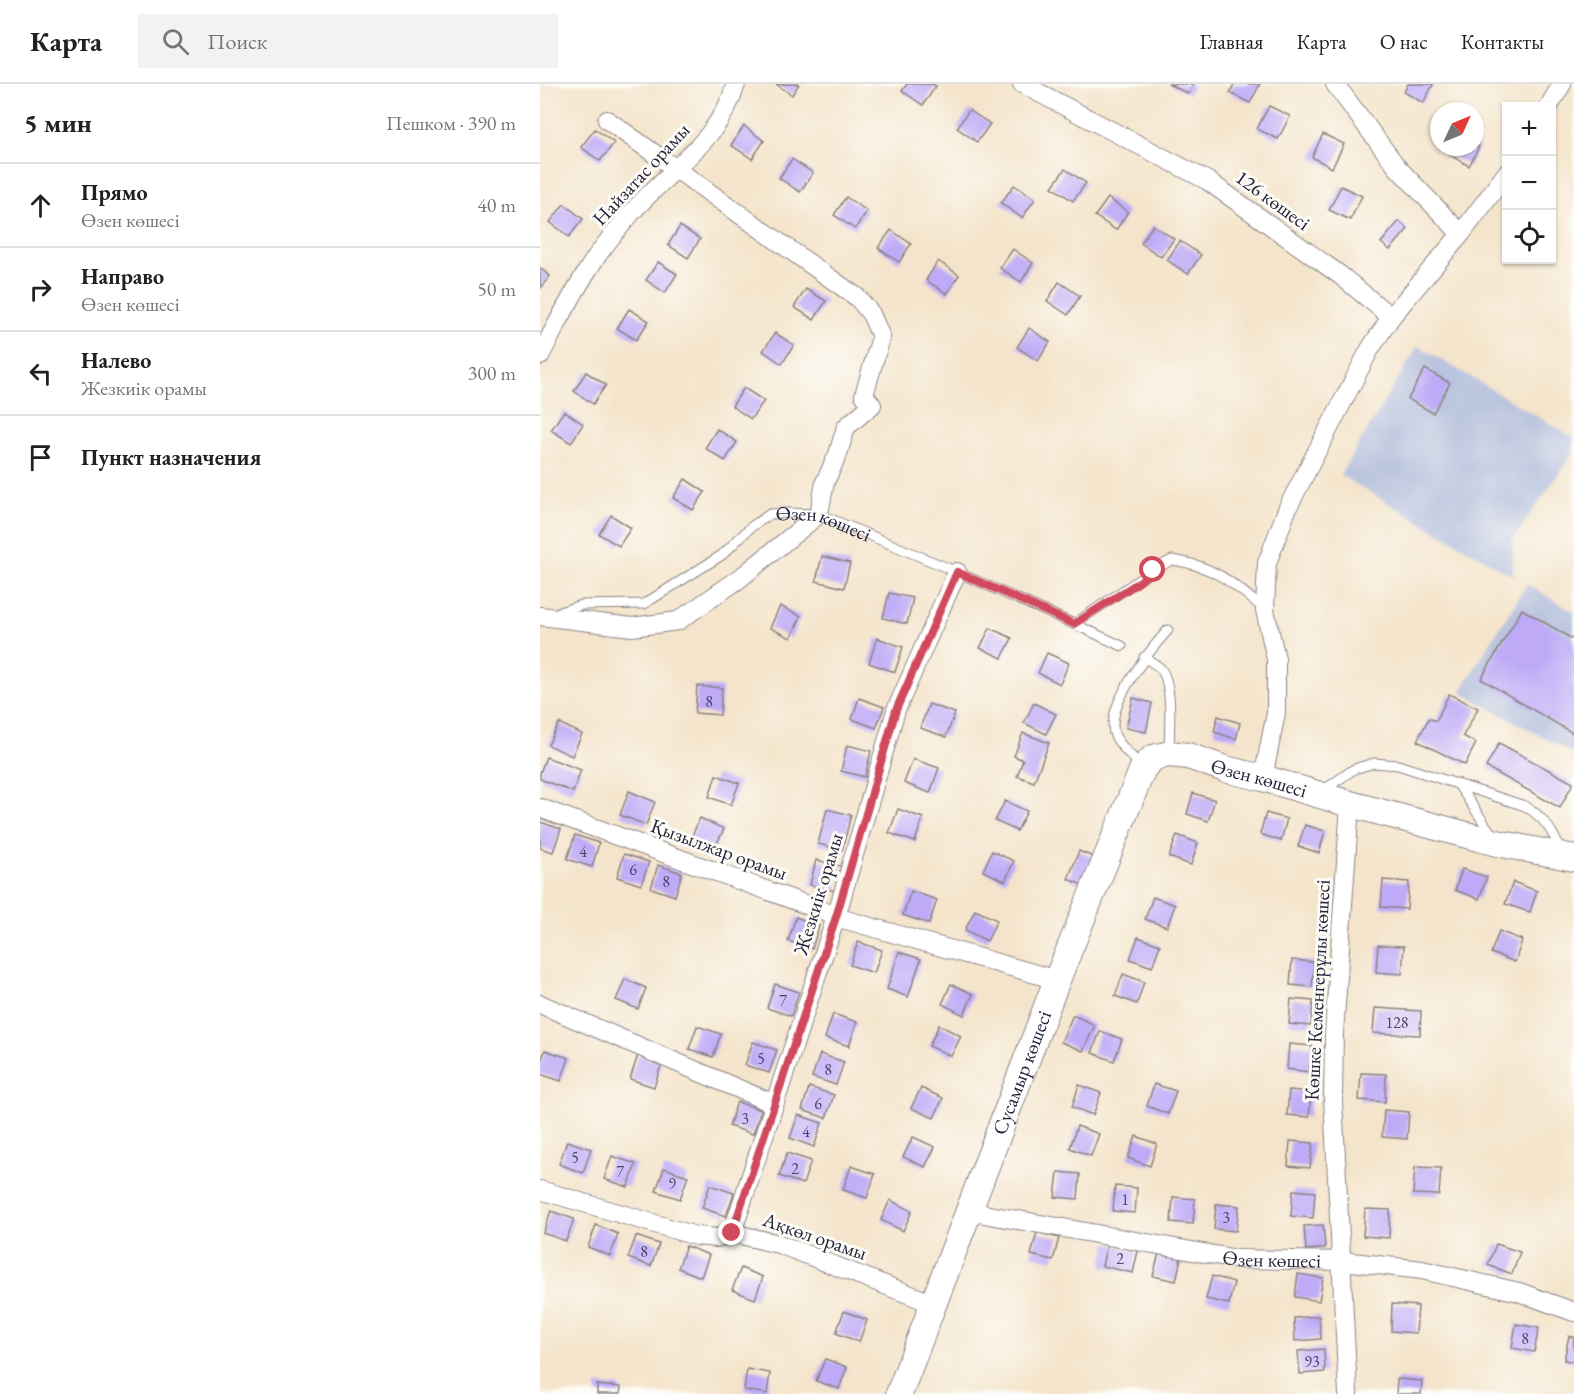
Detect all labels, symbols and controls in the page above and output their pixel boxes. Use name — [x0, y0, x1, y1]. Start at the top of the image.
search box — [138, 14, 558, 68]
text: Карта — [30, 23, 102, 59]
icon: search — [159, 25, 192, 58]
text: Поиск — [207, 27, 267, 56]
text: Главная — [1199, 28, 1263, 55]
text: Карта — [1296, 28, 1347, 55]
text: О нас — [1380, 28, 1428, 55]
text: Контакты — [1461, 28, 1544, 55]
north arrow — [1430, 102, 1484, 156]
map controls — [1502, 102, 1556, 264]
button: + — [1502, 102, 1556, 156]
text: 5 мин — [24, 106, 92, 140]
text: Пешком · 390 m — [386, 110, 516, 136]
street label: Найзатас орамы — [587, 117, 695, 231]
button: − — [1502, 156, 1556, 210]
street label: 126 көшесі — [1230, 164, 1316, 236]
text: Прямо — [81, 178, 148, 207]
icon: ahead — [24, 189, 57, 222]
text: 40 m — [477, 192, 516, 218]
text: Өзен көшесі — [81, 207, 180, 233]
button: locate — [1502, 210, 1556, 264]
text: Направо — [81, 262, 164, 291]
icon: right — [24, 273, 57, 306]
text: 50 m — [477, 276, 516, 302]
text: Өзен көшесі — [81, 291, 180, 317]
text: Налево — [81, 346, 151, 375]
icon: left — [24, 357, 57, 390]
text: 300 m — [468, 360, 516, 386]
text: Жезкиік орамы — [81, 375, 207, 401]
icon: arrive — [24, 441, 57, 474]
text: Пункт назначения — [81, 443, 261, 472]
street label: Өзен көшесі — [775, 500, 875, 547]
route start — [1139, 556, 1165, 582]
house number: 8 — [705, 691, 713, 712]
street label: Өзен көшесі — [1207, 752, 1310, 803]
street label: Қызылжар орамы — [647, 812, 791, 886]
street label: Жезкиік орамы — [787, 830, 849, 959]
house number: 4 — [579, 841, 587, 862]
house number: 6 — [629, 859, 637, 880]
house number: 8 — [662, 871, 670, 892]
street label: Көшке Кеменгерұлы көшесі — [1298, 879, 1336, 1101]
house number: 7 — [779, 990, 787, 1011]
street label: Сусамыр көшесі — [986, 1007, 1057, 1138]
house number: 128 — [1385, 1012, 1409, 1033]
house number: 5 — [757, 1048, 765, 1069]
house number: 8 — [824, 1059, 832, 1080]
house number: 6 — [814, 1093, 822, 1114]
house number: 3 — [741, 1108, 749, 1129]
house number: 4 — [802, 1121, 810, 1142]
house number: 5 — [571, 1147, 579, 1168]
house number: 2 — [791, 1158, 799, 1179]
house number: 7 — [616, 1161, 624, 1182]
house number: 9 — [668, 1173, 676, 1194]
house number: 1 — [1121, 1189, 1129, 1210]
street label: Ақкөл орамы — [759, 1206, 870, 1266]
house number: 3 — [1222, 1207, 1230, 1228]
route end — [718, 1219, 744, 1245]
house number: 8 — [640, 1241, 648, 1262]
street label: Өзен көшесі — [1220, 1244, 1321, 1274]
house number: 2 — [1116, 1248, 1124, 1269]
house number: 8 — [1521, 1328, 1529, 1349]
house number: 93 — [1304, 1351, 1320, 1372]

